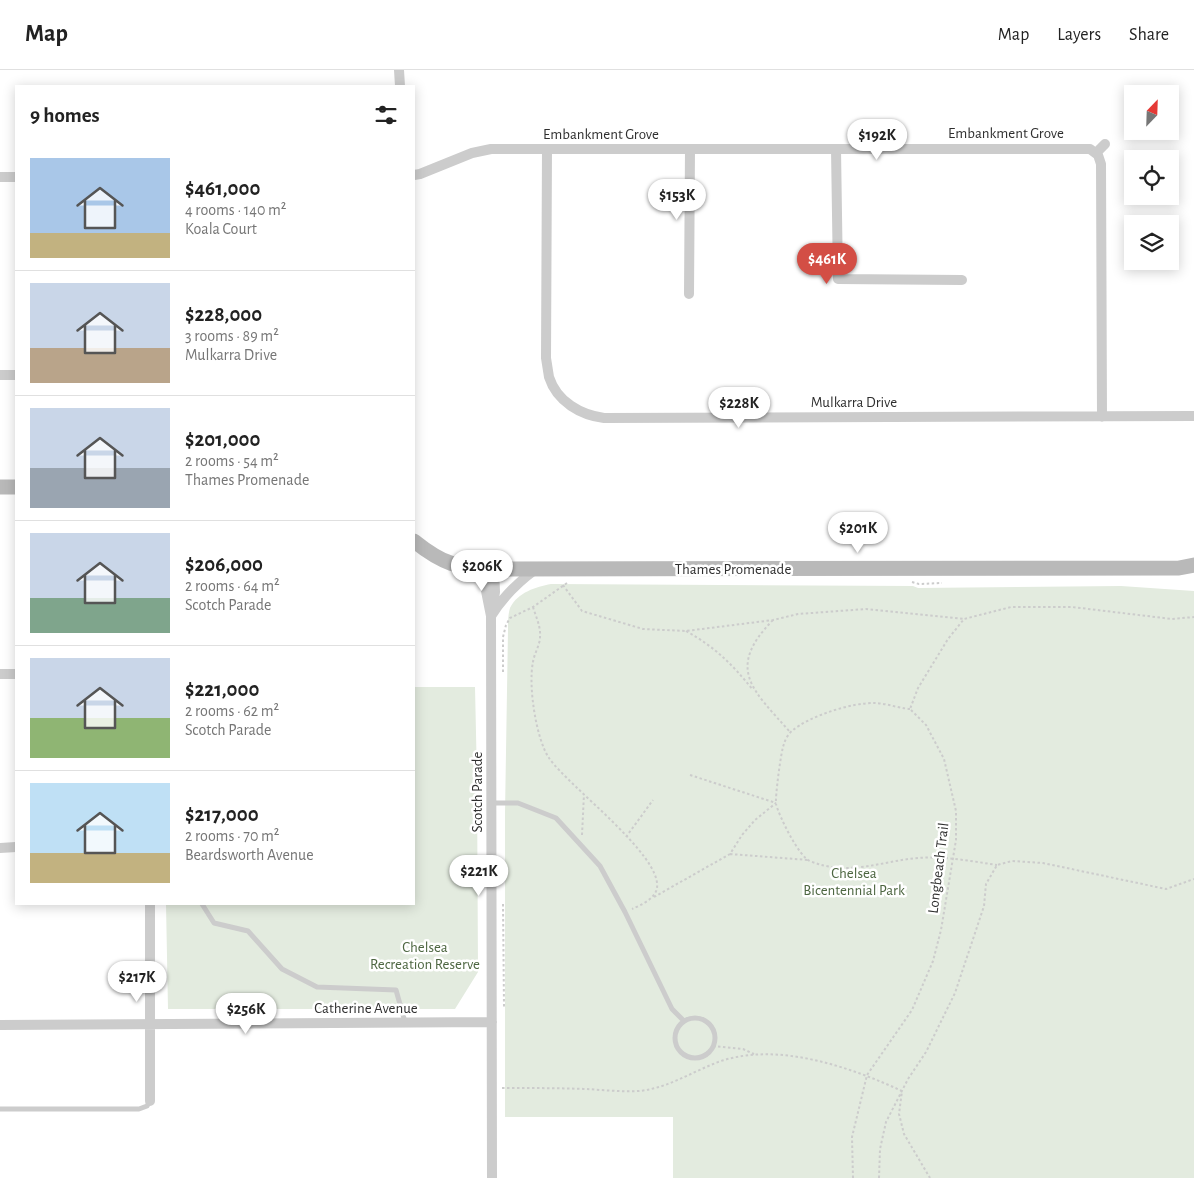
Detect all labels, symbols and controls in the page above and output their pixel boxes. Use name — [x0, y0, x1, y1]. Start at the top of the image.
text: Map — [25, 22, 68, 46]
text: Map — [998, 26, 1029, 44]
text: Layers — [1057, 26, 1101, 44]
text: Share — [1129, 26, 1169, 44]
north arrow — [1124, 85, 1179, 140]
map controls — [1124, 85, 1179, 270]
icon: filters — [372, 101, 400, 129]
text: 9 homes — [30, 105, 100, 126]
pin: $192K — [842, 118, 912, 161]
street label: Embankment Grove — [948, 126, 1064, 141]
street label: Embankment Grove — [543, 127, 659, 142]
text: $192K — [858, 127, 896, 143]
button: locate — [1124, 150, 1179, 205]
icon: home — [70, 178, 130, 238]
text: $461,000 — [185, 178, 260, 199]
pin: $153K — [642, 178, 712, 221]
text: $153K — [659, 187, 695, 203]
text: 4 rooms · 140 m² — [185, 202, 286, 218]
button: layers — [1124, 215, 1179, 270]
text: Koala Court — [185, 221, 257, 237]
pin: $461K — [792, 242, 862, 285]
text: $461K — [808, 251, 846, 267]
icon: home — [70, 303, 130, 363]
text: $228,000 — [185, 304, 262, 325]
text: 3 rooms · 89 m² — [185, 328, 279, 344]
text: Mulkarra Drive — [185, 347, 277, 363]
pin: $228K — [704, 386, 774, 429]
text: $228K — [719, 395, 759, 411]
street label: Mulkarra Drive — [811, 395, 897, 410]
icon: home — [70, 428, 130, 488]
text: $201,000 — [185, 429, 260, 450]
text: 2 rooms · 54 m² — [185, 453, 279, 469]
text: Thames Promenade — [185, 472, 309, 488]
pin: $201K — [823, 512, 893, 554]
text: $201K — [839, 520, 877, 536]
pin: $206K — [447, 550, 517, 592]
icon: home — [70, 553, 130, 613]
text: $206,000 — [185, 554, 263, 575]
text: $206K — [462, 558, 502, 574]
street label: Thames Promenade — [675, 562, 791, 577]
text: 2 rooms · 64 m² — [185, 578, 280, 594]
text: Scotch Parade — [185, 597, 271, 613]
icon: home — [70, 678, 130, 738]
text: $221,000 — [185, 679, 259, 700]
text: 2 rooms · 62 m² — [185, 703, 279, 719]
text: Scotch Parade — [185, 722, 271, 738]
street label: Scotch Parade — [470, 751, 485, 833]
icon: home — [70, 803, 130, 863]
text: $217,000 — [185, 804, 259, 825]
street label: Longbeach Trail — [925, 822, 951, 914]
text: 2 rooms · 70 m² — [185, 828, 279, 844]
text: Beardsworth Avenue — [185, 847, 314, 863]
pin: $221K — [444, 854, 514, 897]
text: $221K — [460, 863, 498, 879]
park label: Chelsea Bicentennial Park — [803, 866, 905, 898]
park label: Chelsea Recreation Reserve — [370, 940, 480, 972]
pin: $217K — [102, 960, 172, 1003]
text: $217K — [119, 969, 155, 985]
pin: $256K — [211, 992, 281, 1035]
text: $256K — [227, 1001, 265, 1017]
street label: Catherine Avenue — [314, 1001, 418, 1016]

